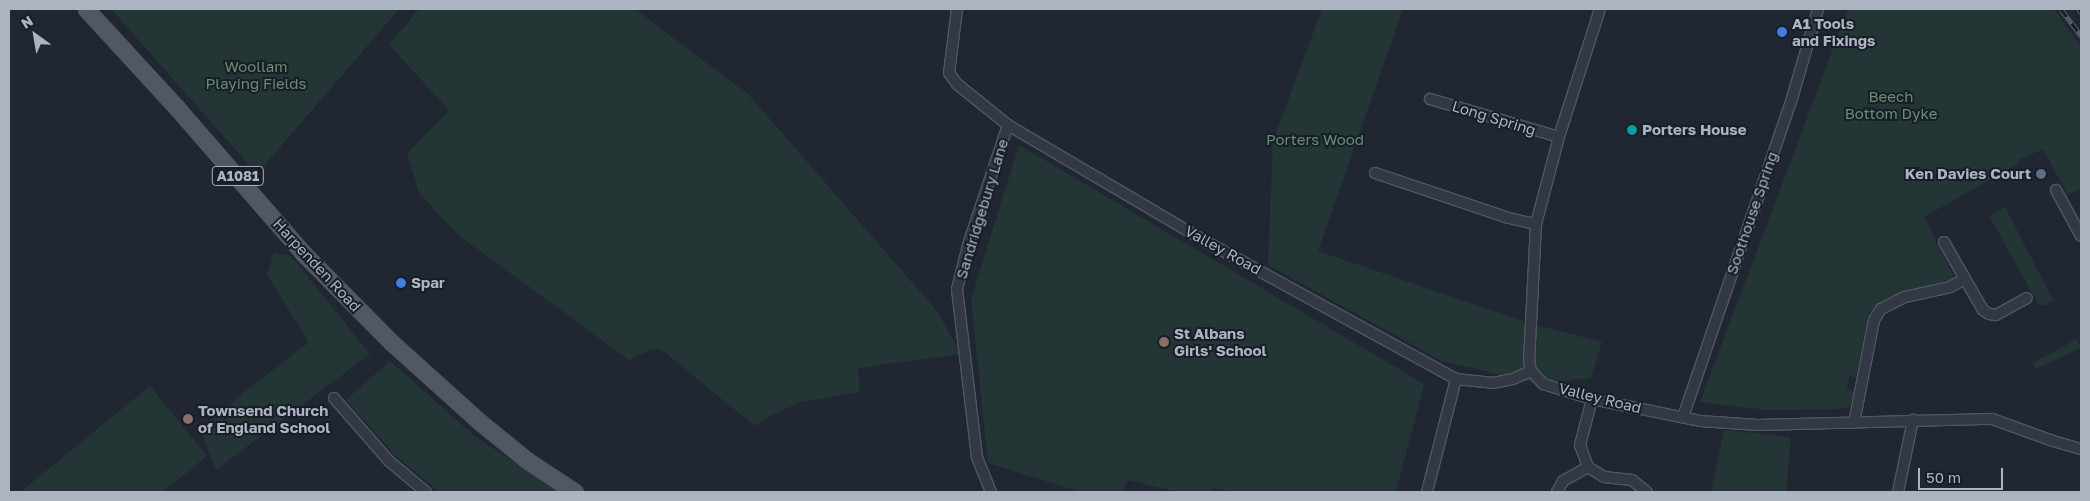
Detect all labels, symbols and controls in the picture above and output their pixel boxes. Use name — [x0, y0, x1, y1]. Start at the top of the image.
north arrow — [10, 10, 60, 60]
text: N — [18, 12, 36, 32]
place label: A1 Tools and Fixings — [1792, 14, 1875, 49]
marker: A1 Tools and Fixings — [1776, 26, 1788, 38]
park label: Woollam Playing Fields — [206, 57, 306, 92]
park label: Beech Bottom Dyke — [1845, 87, 1937, 122]
street label: Long Spring — [1450, 97, 1538, 139]
place label: Porters House — [1642, 121, 1746, 139]
marker: Porters House — [1626, 124, 1638, 136]
park label: Porters Wood — [1266, 131, 1364, 149]
street label: Sandridgebury Lane — [952, 137, 1012, 281]
street label: Soothouse Spring — [1723, 149, 1781, 277]
road number: A1081 — [212, 165, 264, 188]
place label: Ken Davies Court — [1905, 165, 2031, 183]
marker: Ken Davies Court — [2035, 168, 2047, 180]
street label: Harpenden Road — [269, 215, 365, 315]
street label: Valley Road — [1182, 222, 1264, 278]
place label: Spar — [411, 274, 445, 292]
marker: Spar — [395, 277, 407, 289]
place label: St Albans Girls' School — [1174, 324, 1267, 359]
marker: St Albans Girls' School — [1158, 336, 1170, 348]
street label: Valley Road — [1557, 379, 1643, 417]
place label: Townsend Church of England School — [198, 401, 330, 436]
marker: Townsend Church of England School — [182, 413, 194, 425]
scale bar — [1920, 458, 2005, 490]
text: 50 m — [1926, 468, 1961, 486]

